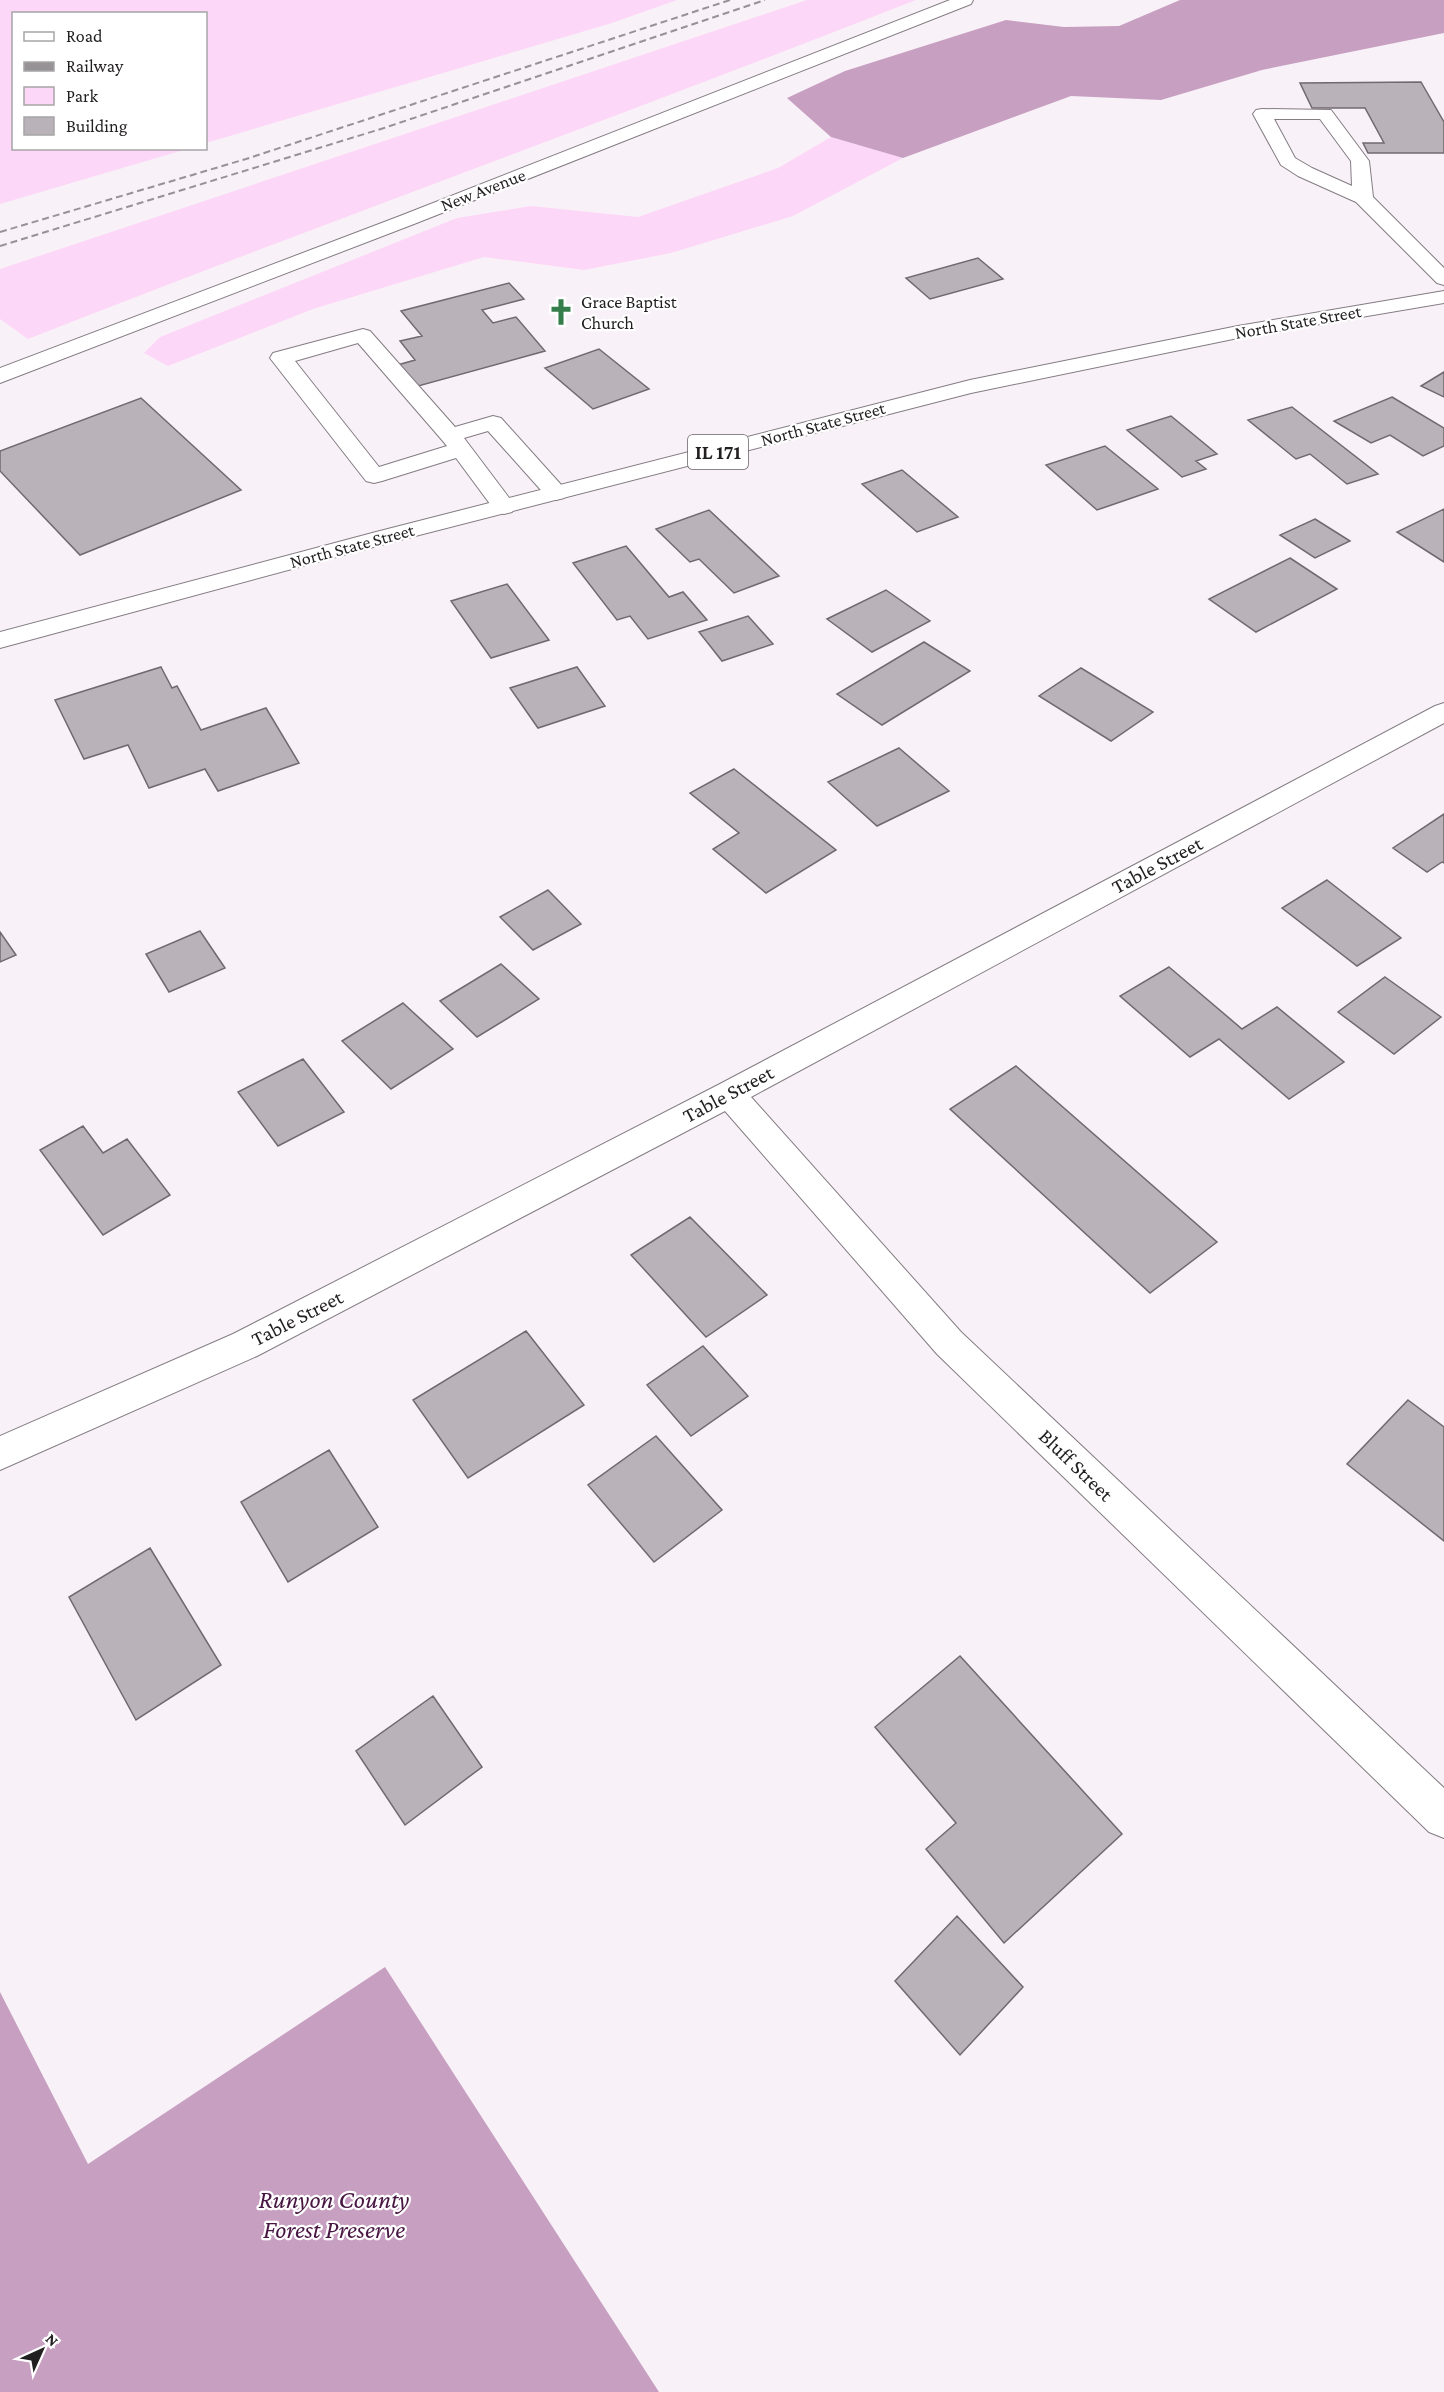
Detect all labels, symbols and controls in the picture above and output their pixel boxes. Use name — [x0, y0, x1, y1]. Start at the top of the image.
legend — [12, 12, 207, 150]
text: Road — [66, 26, 103, 46]
text: Railway — [66, 56, 124, 76]
text: Park — [66, 86, 98, 106]
text: Building — [66, 116, 128, 136]
street label: New Avenue — [438, 165, 528, 215]
place label: Grace Baptist Church — [581, 292, 678, 333]
church icon: Grace Baptist Church — [546, 297, 576, 327]
street label: North State Street — [1233, 301, 1364, 343]
street label: North State Street — [759, 398, 888, 450]
road number: IL 171 — [688, 435, 748, 469]
street label: North State Street — [288, 520, 417, 572]
street label: Table Street — [1108, 831, 1207, 899]
street label: Table Street — [679, 1060, 778, 1128]
street label: Table Street — [247, 1284, 348, 1351]
street label: Bluff Street — [1034, 1424, 1119, 1507]
park label: Runyon County Forest Preserve — [259, 2185, 410, 2244]
north arrow — [12, 2320, 72, 2380]
text: N — [42, 2330, 62, 2350]

